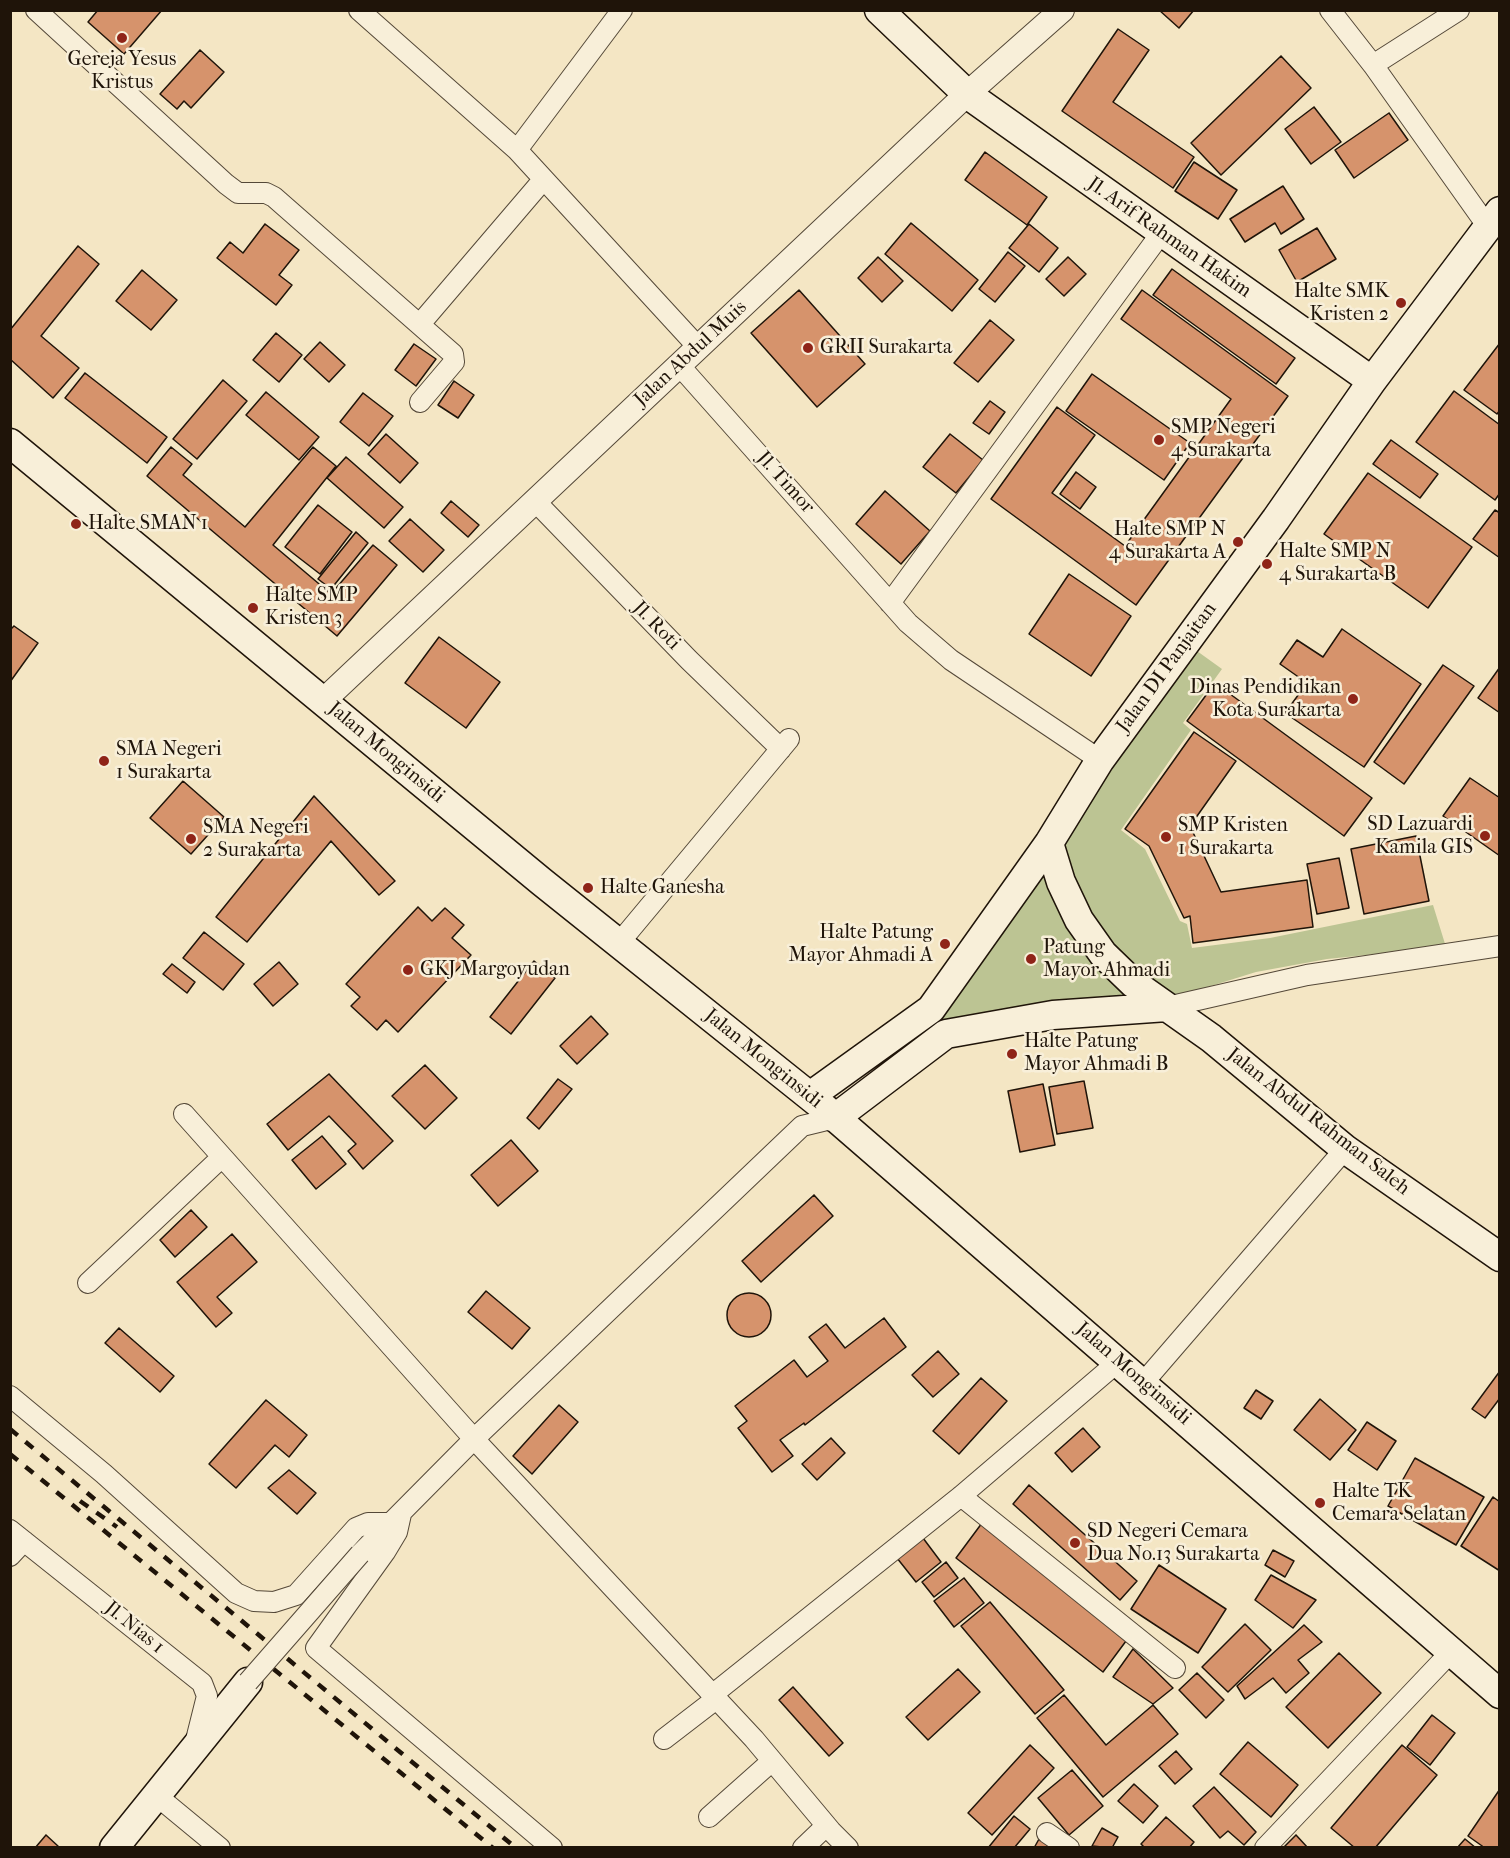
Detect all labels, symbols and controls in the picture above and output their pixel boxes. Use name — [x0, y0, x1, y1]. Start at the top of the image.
marker: Gereja Yesus Kristus — [115, 31, 129, 45]
place label: Gereja Yesus Kristus — [68, 48, 176, 95]
street label: Jl. Arif Rahman Hakim — [1082, 172, 1256, 304]
place label: Halte SMK Kristen 2 — [1294, 280, 1389, 327]
street label: Jalan Abdul Muis — [630, 296, 752, 412]
marker: Halte SMK Kristen 2 — [1394, 296, 1408, 310]
place label: GRII Surakarta — [820, 336, 952, 360]
marker: GRII Surakarta — [801, 341, 815, 355]
place label: SMP Negeri 4 Surakarta — [1171, 416, 1276, 463]
marker: SMP Negeri 4 Surakarta — [1152, 433, 1166, 447]
street label: Jl. Timor — [751, 447, 819, 519]
place label: Halte SMAN 1 — [88, 512, 208, 536]
marker: Halte SMAN 1 — [69, 517, 83, 531]
place label: Halte SMP N 4 Surakarta A — [1109, 518, 1226, 565]
marker: Halte SMP N 4 Surakarta A — [1231, 535, 1245, 549]
place label: Halte SMP N 4 Surakarta B — [1279, 540, 1396, 587]
marker: Halte SMP N 4 Surakarta B — [1260, 557, 1274, 571]
place label: Halte SMP Kristen 3 — [265, 584, 357, 631]
street label: Jl. Roti — [627, 597, 685, 655]
street label: Jalan DI Panjaitan — [1112, 598, 1222, 738]
marker: Halte SMP Kristen 3 — [246, 601, 260, 615]
place label: Dinas Pendidikan Kota Surakarta — [1190, 676, 1341, 723]
marker: Dinas Pendidikan Kota Surakarta — [1346, 692, 1360, 706]
street label: Jalan Monginsidi — [323, 697, 449, 809]
place label: SMA Negeri 1 Surakarta — [116, 738, 222, 785]
marker: SMA Negeri 1 Surakarta — [97, 754, 111, 768]
place label: SD Lazuardi Kamila GIS — [1367, 813, 1473, 860]
place label: SMP Kristen 1 Surakarta — [1178, 814, 1288, 861]
place label: SMA Negeri 2 Surakarta — [203, 816, 309, 863]
marker: SD Lazuardi Kamila GIS — [1478, 829, 1492, 843]
marker: SMP Kristen 1 Surakarta — [1159, 830, 1173, 844]
marker: SMA Negeri 2 Surakarta — [184, 832, 198, 846]
place label: Halte Ganesha — [600, 876, 724, 900]
marker: Halte Ganesha — [581, 881, 595, 895]
place label: Halte Patung Mayor Ahmadi A — [789, 921, 933, 968]
place label: Patung Mayor Ahmadi — [1043, 936, 1170, 983]
marker: Halte Patung Mayor Ahmadi A — [938, 937, 952, 951]
marker: Patung Mayor Ahmadi — [1024, 952, 1038, 966]
place label: GKJ Margoyudan — [420, 958, 570, 982]
marker: GKJ Margoyudan — [401, 963, 415, 977]
street label: Jalan Monginsidi — [699, 1004, 827, 1114]
place label: Halte Patung Mayor Ahmadi B — [1024, 1030, 1168, 1077]
street label: Jalan Abdul Rahman Saleh — [1222, 1043, 1414, 1201]
marker: Halte Patung Mayor Ahmadi B — [1005, 1047, 1019, 1061]
street label: Jalan Monginsidi — [1070, 1317, 1196, 1431]
place label: Halte TK Cemara Selatan — [1332, 1480, 1466, 1527]
marker: Halte TK Cemara Selatan — [1313, 1496, 1327, 1510]
place label: SD Negeri Cemara Dua No.13 Surakarta — [1087, 1520, 1259, 1567]
marker: SD Negeri Cemara Dua No.13 Surakarta — [1068, 1536, 1082, 1550]
street label: Jl. Nias 1 — [99, 1597, 169, 1659]

